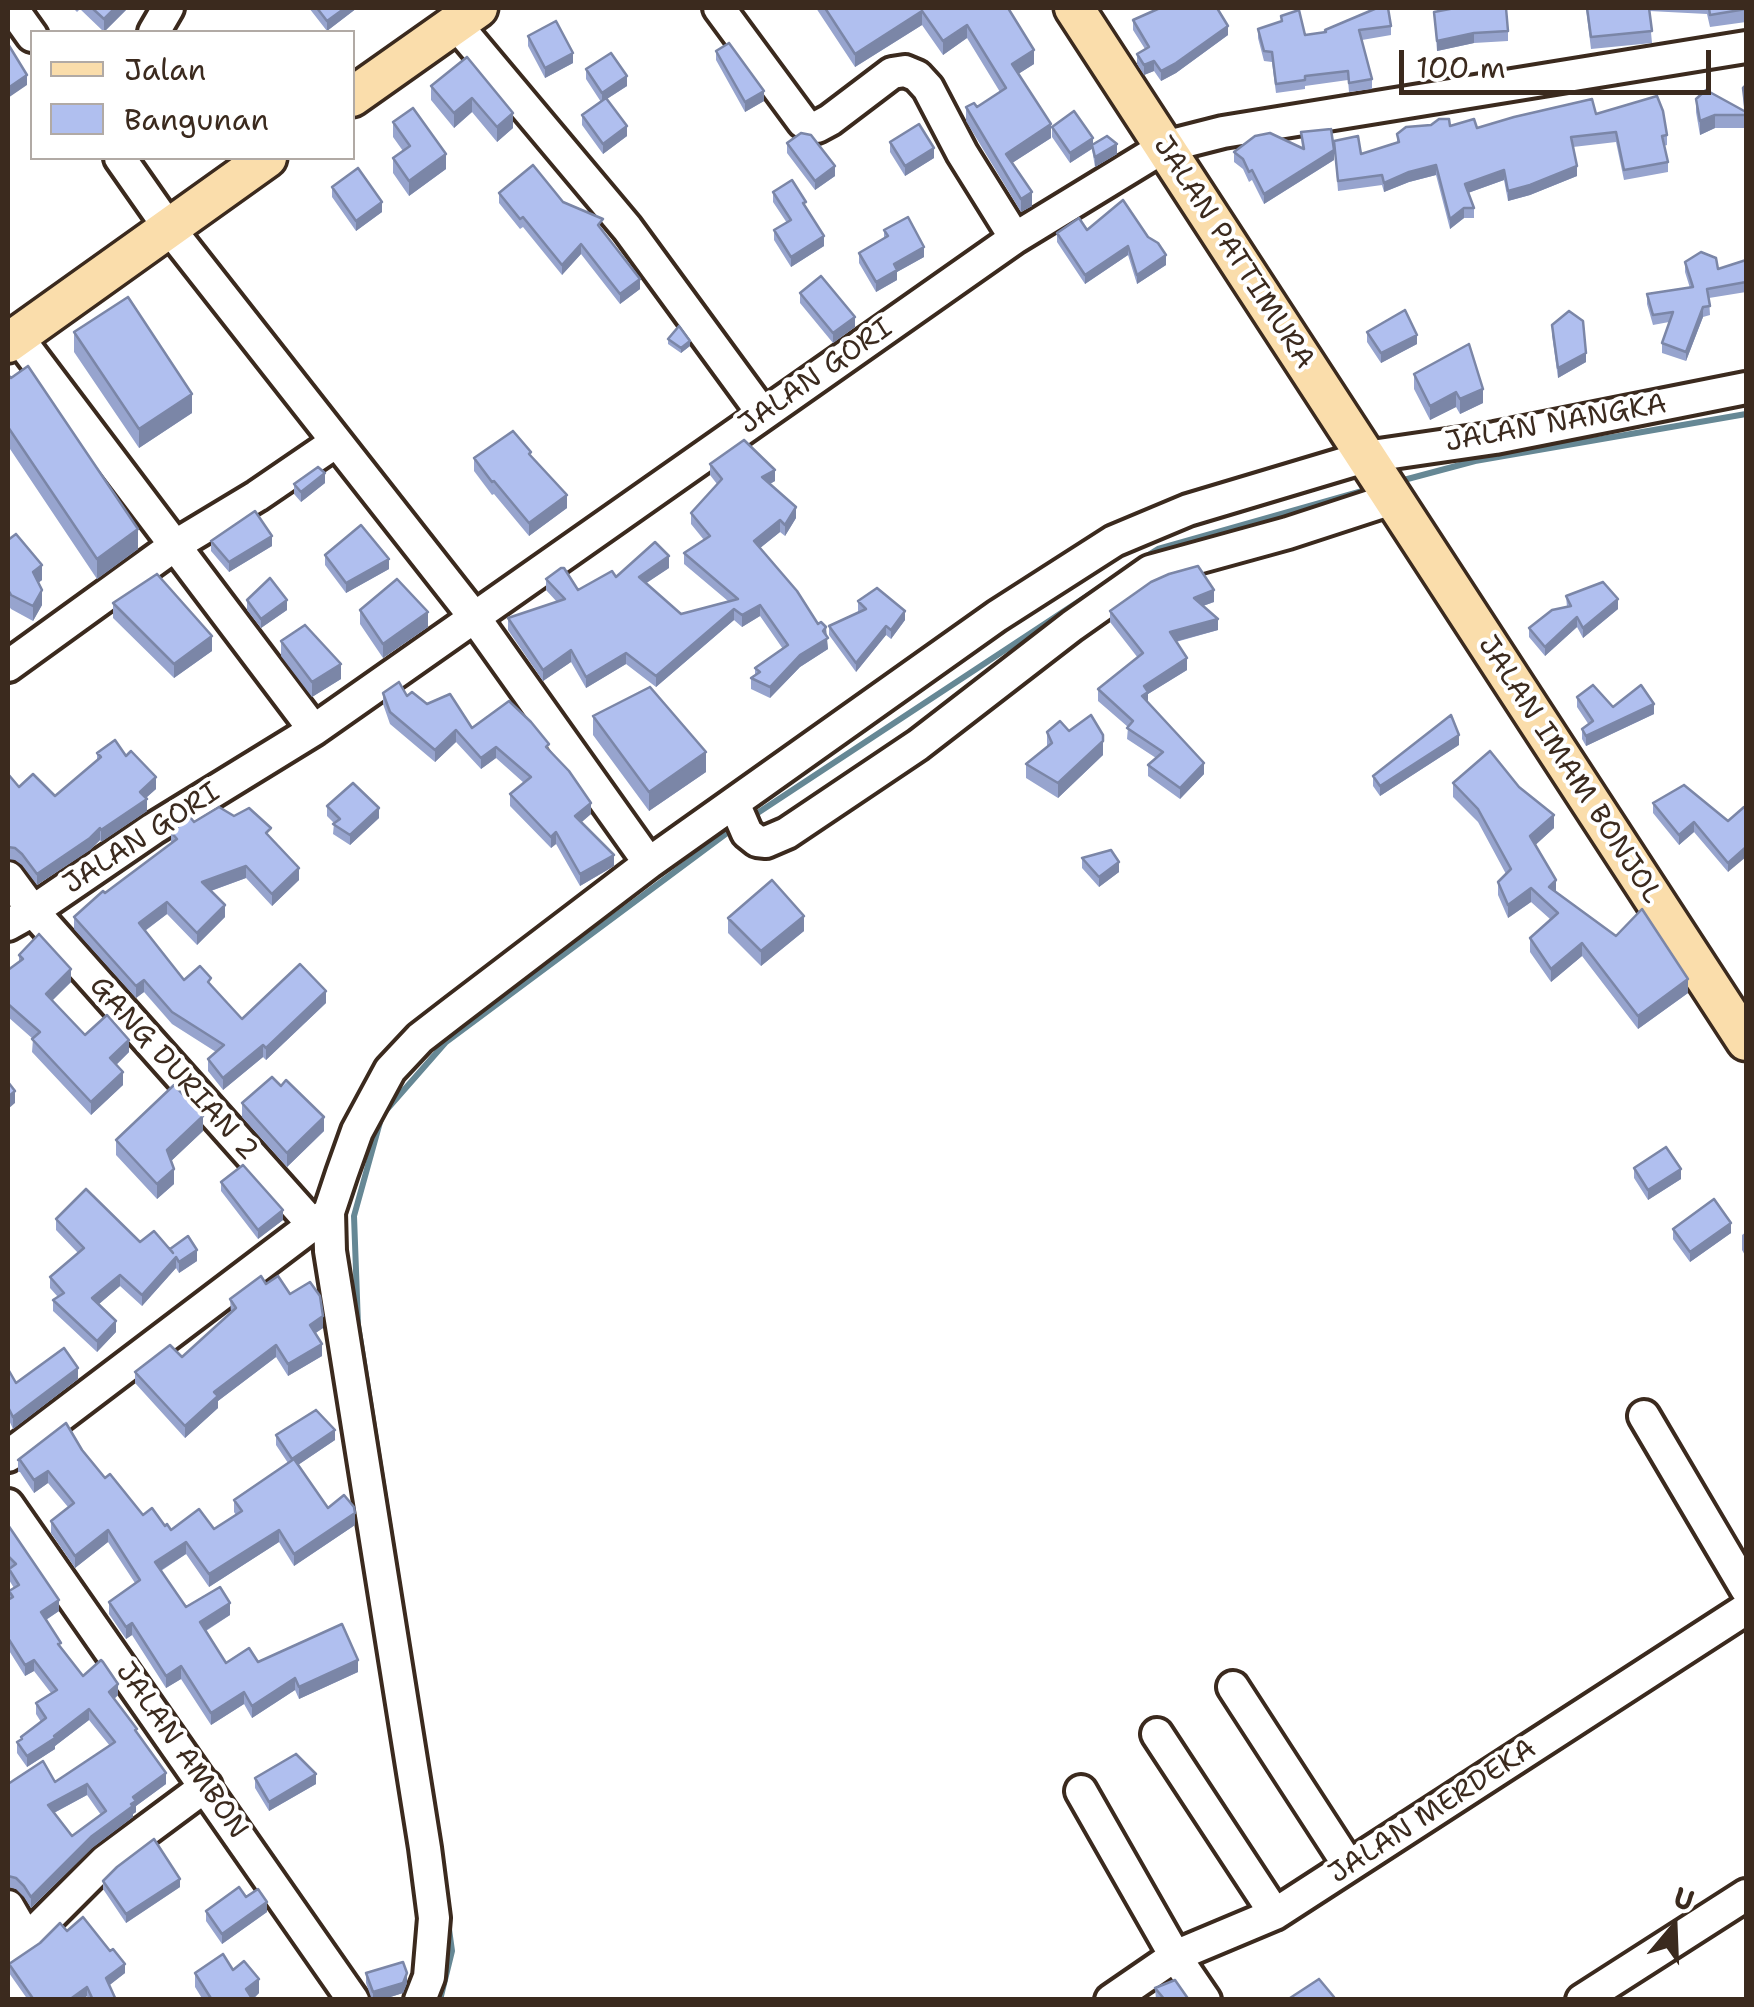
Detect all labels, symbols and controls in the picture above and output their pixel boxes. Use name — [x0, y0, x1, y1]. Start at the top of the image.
legend — [30, 30, 355, 160]
scale bar — [1404, 30, 1716, 92]
text: 100 m — [1416, 47, 1506, 88]
text: Jalan — [124, 49, 206, 90]
text: Bangunan — [124, 99, 269, 140]
street label: JALAN PATTIMURA — [1145, 130, 1321, 376]
street label: JALAN GORI — [733, 312, 899, 442]
street label: JALAN NANGKA — [1442, 388, 1670, 460]
street label: JALAN IMAM BONJOL — [1470, 630, 1668, 910]
street label: JALAN GORI — [58, 776, 226, 902]
street label: GANG DURIAN 2 — [82, 970, 264, 1168]
street label: JALAN AMBON — [108, 1656, 254, 1846]
street label: JALAN MERDEKA — [1323, 1733, 1543, 1891]
north arrow — [1624, 1877, 1724, 1977]
text: U — [1669, 1878, 1699, 1920]

